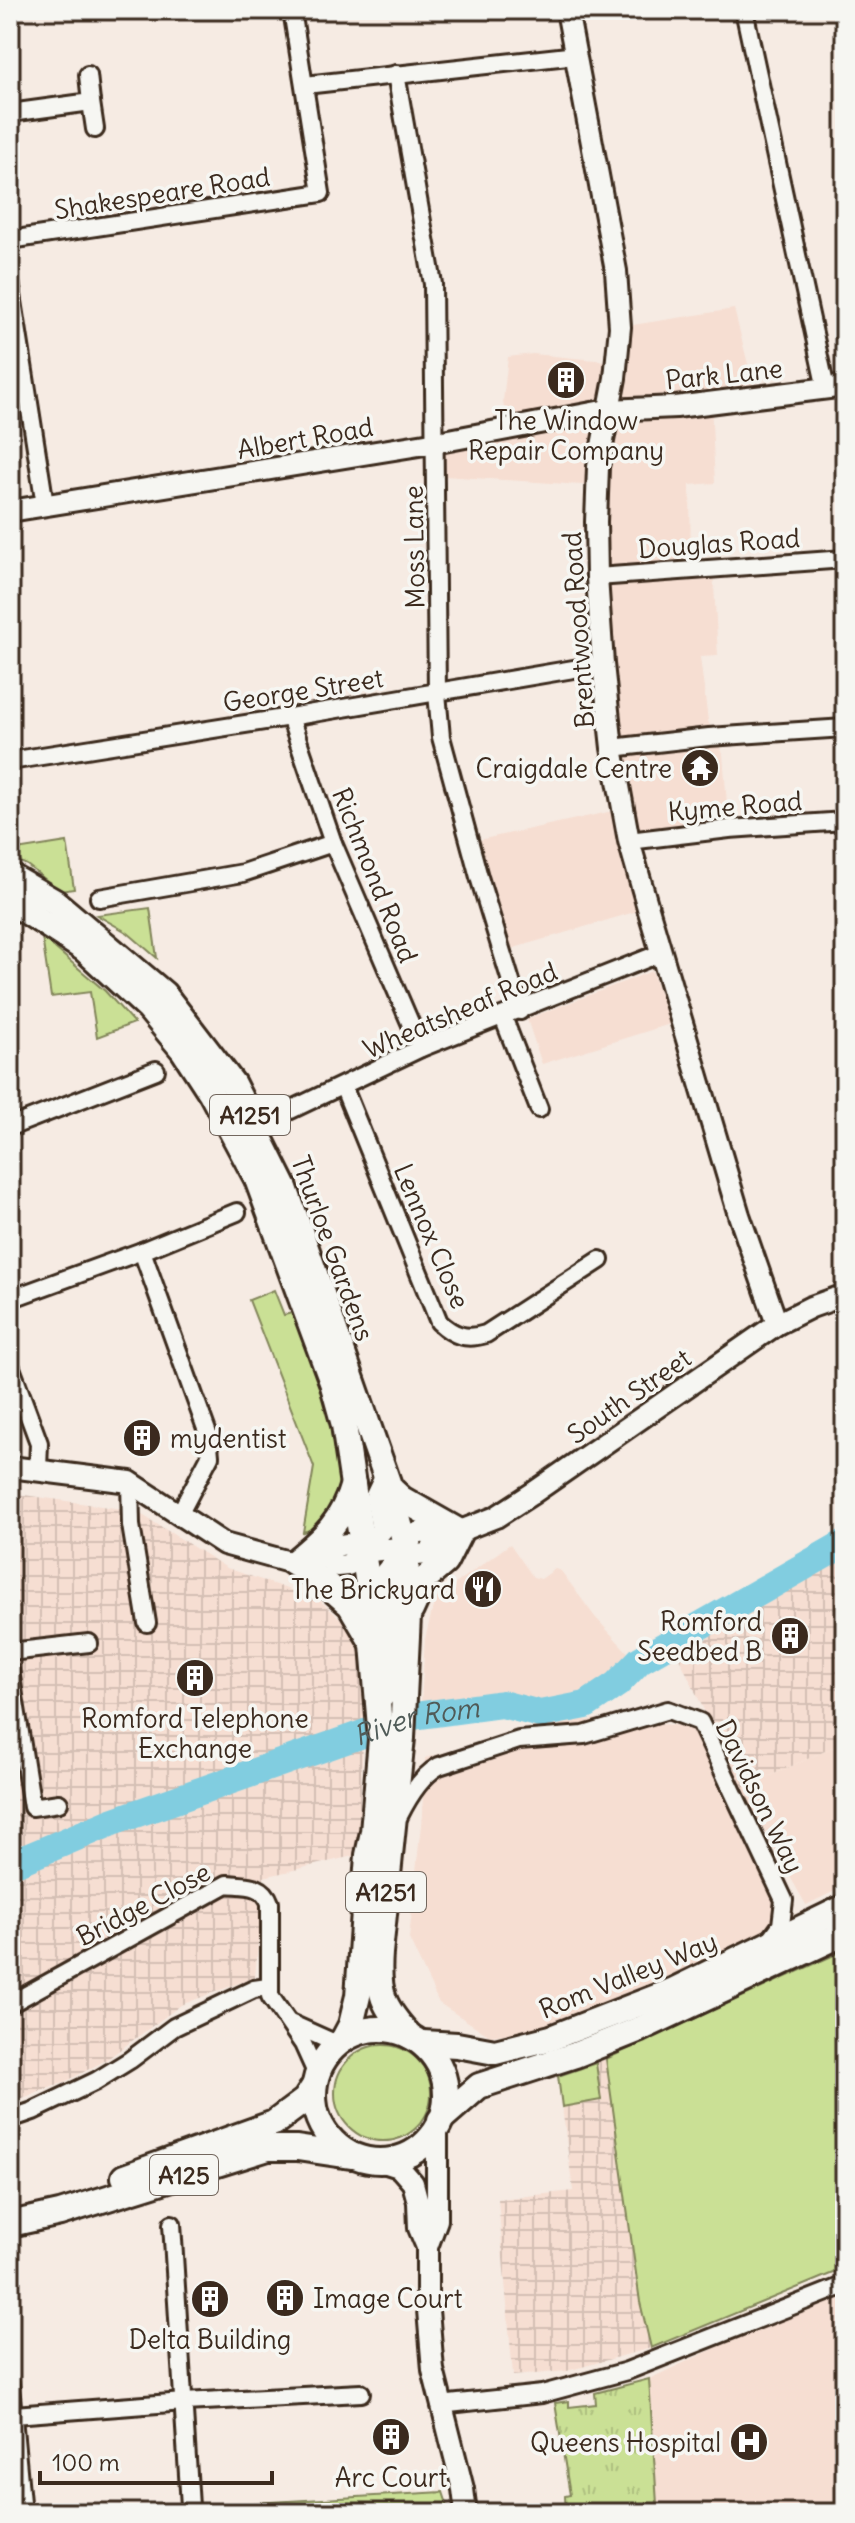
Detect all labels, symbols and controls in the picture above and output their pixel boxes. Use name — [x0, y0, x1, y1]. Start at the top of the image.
street label: Shakespeare Road — [52, 160, 272, 226]
street label: Park Lane — [664, 351, 784, 397]
building icon: The Window Repair Company — [545, 359, 587, 401]
place label: The Window Repair Company — [468, 404, 664, 467]
street label: Albert Road — [234, 410, 376, 466]
street label: Moss Lane — [396, 485, 432, 609]
street label: Douglas Road — [637, 521, 801, 565]
street label: Brentwood Road — [555, 531, 601, 729]
street label: George Street — [221, 661, 386, 719]
temple icon: Craigdale Centre — [679, 747, 721, 789]
place label: Craigdale Centre — [476, 752, 672, 785]
street label: Richmond Road — [325, 783, 425, 967]
street label: Kyme Road — [667, 784, 803, 828]
street label: Wheatsheaf Road — [358, 954, 562, 1066]
road number: A1251 — [210, 1095, 290, 1135]
street label: Thurloe Gardens — [284, 1151, 382, 1345]
street label: Lennox Close — [387, 1159, 477, 1313]
street label: South Street — [561, 1341, 697, 1451]
building icon: mydentist — [121, 1417, 163, 1459]
place label: mydentist — [170, 1422, 287, 1455]
restaurant icon: The Brickyard — [462, 1568, 504, 1610]
place label: The Brickyard — [291, 1573, 455, 1606]
place label: Romford Seedbed B — [637, 1605, 762, 1668]
building icon: Romford Seedbed B — [769, 1615, 811, 1657]
building icon: Romford Telephone Exchange — [174, 1657, 216, 1699]
water label: River Rom — [348, 1689, 483, 1754]
place label: Romford Telephone Exchange — [81, 1702, 309, 1765]
street label: Davidson Way — [709, 1714, 811, 1878]
street label: Bridge Close — [70, 1855, 216, 1953]
road number: A1251 — [346, 1872, 426, 1912]
street label: Rom Valley Way — [534, 1924, 722, 2026]
road number: A125 — [150, 2155, 218, 2195]
building icon: Image Court — [264, 2277, 306, 2319]
building icon: Delta Building — [189, 2278, 231, 2320]
place label: Image Court — [313, 2282, 463, 2315]
place label: Delta Building — [129, 2323, 291, 2356]
building icon: Arc Court — [370, 2416, 412, 2458]
hospital icon: Queens Hospital — [728, 2421, 770, 2463]
place label: Queens Hospital — [530, 2426, 721, 2459]
scale bar — [40, 2435, 272, 2485]
text: 100 m — [52, 2447, 120, 2477]
place label: Arc Court — [335, 2461, 447, 2494]

